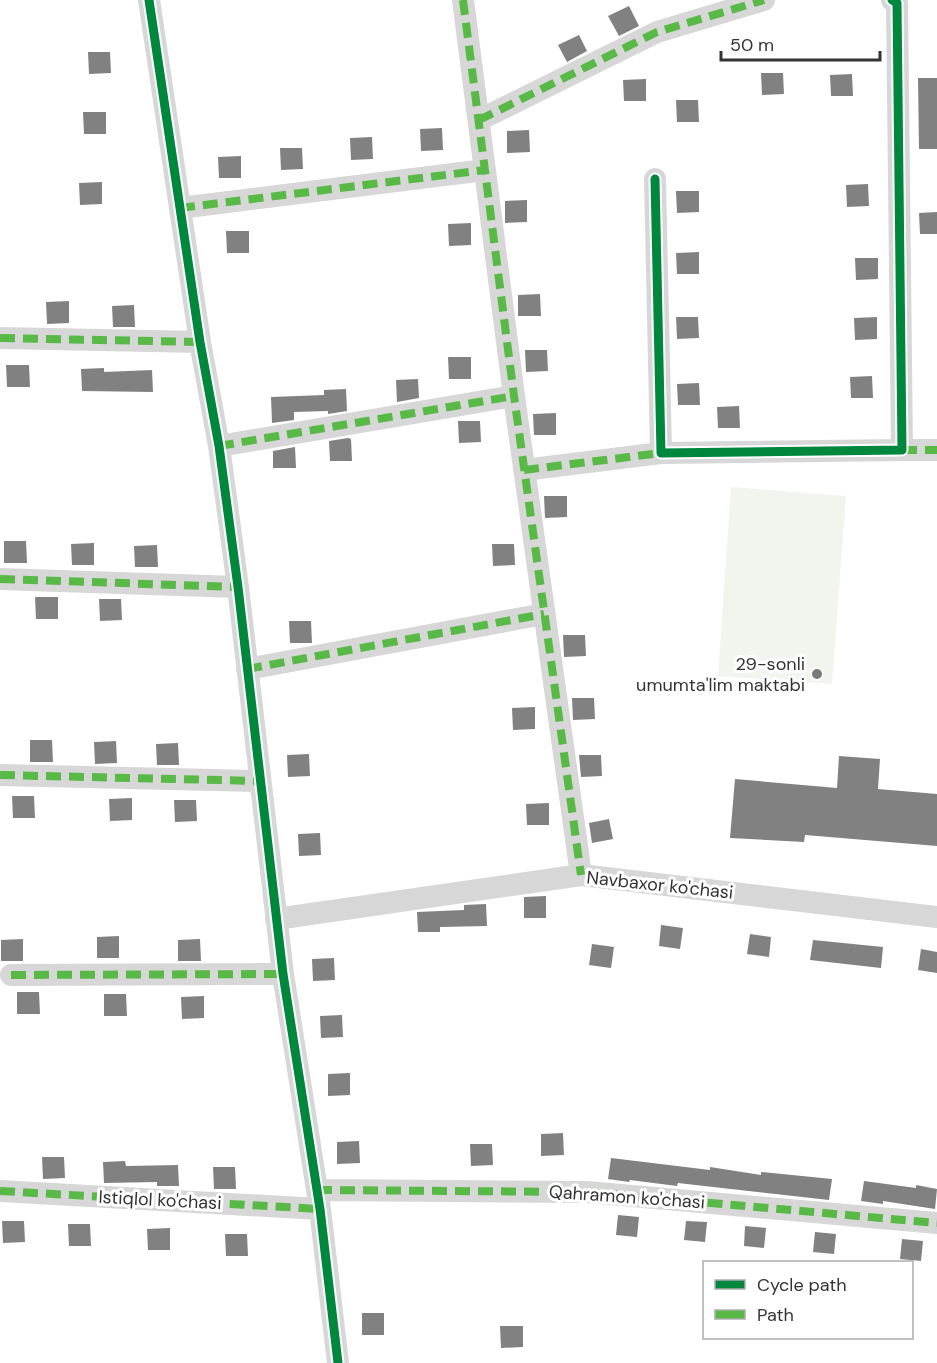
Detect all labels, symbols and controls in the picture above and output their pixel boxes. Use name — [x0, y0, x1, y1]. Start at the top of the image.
scale bar — [721, 24, 880, 62]
text: 50 m — [730, 33, 774, 57]
place label: 29-sonli umumta'lim maktabi — [636, 652, 805, 697]
marker: 29-sonli umumta'lim maktabi — [810, 667, 824, 681]
street label: Navbaxor ko'chasi — [585, 865, 735, 905]
street label: Qahramon ko'chasi — [548, 1180, 706, 1214]
street label: Istiqlol ko'chasi — [98, 1185, 222, 1215]
legend — [703, 1261, 913, 1339]
text: Cycle path — [757, 1273, 847, 1297]
text: Path — [757, 1303, 794, 1327]

